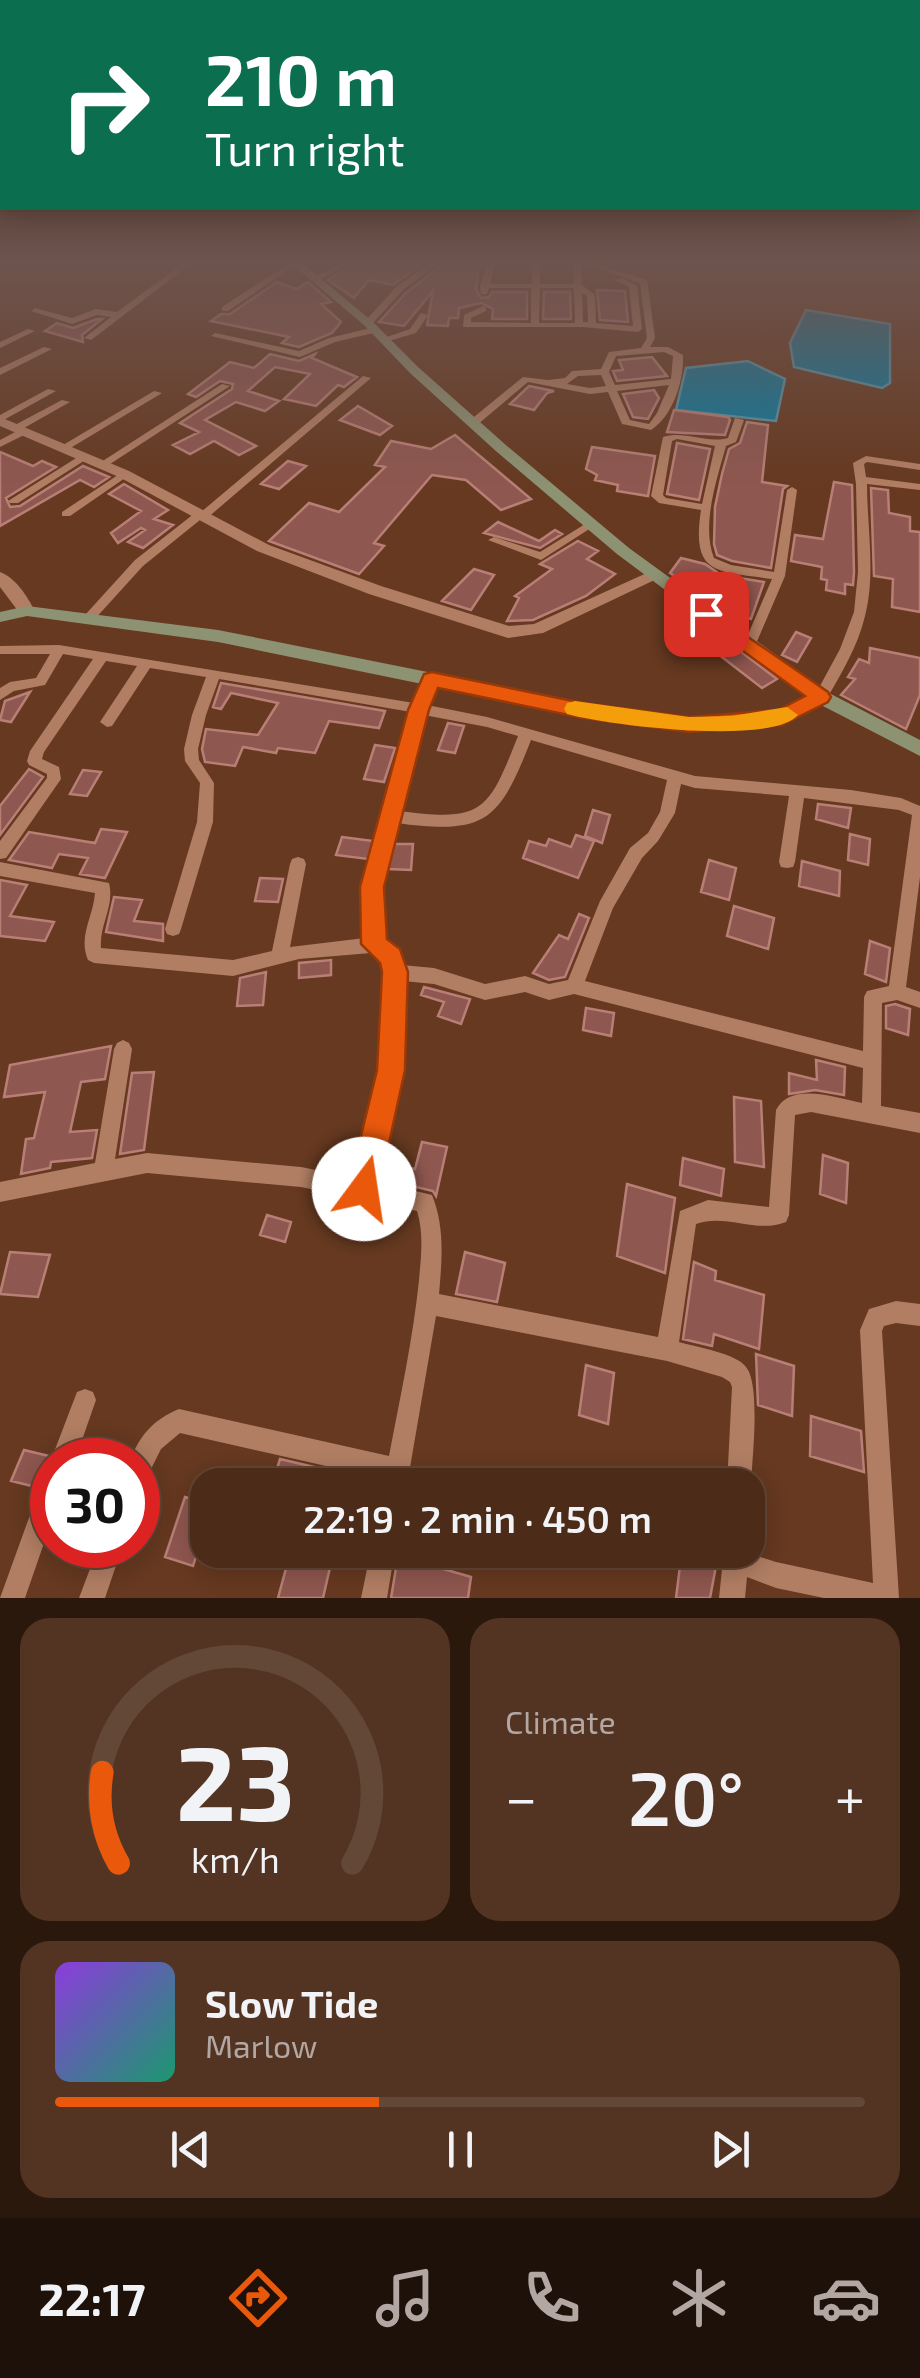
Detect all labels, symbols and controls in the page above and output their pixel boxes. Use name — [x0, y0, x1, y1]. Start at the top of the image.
text: 210 m — [205, 36, 397, 120]
icon: right — [40, 40, 170, 170]
text: Turn right — [205, 121, 405, 175]
pin — [664, 572, 749, 657]
icon: arrive — [679, 587, 734, 642]
position arrow — [312, 1137, 416, 1241]
speed limit sign: 30 — [30, 1438, 160, 1568]
text: 22:19 · 2 min · 450 m — [303, 1495, 652, 1541]
text: Climate — [505, 1702, 616, 1740]
text: 23 — [175, 1717, 295, 1842]
text: 20° — [628, 1751, 744, 1841]
text: − — [505, 1763, 537, 1829]
text: + — [835, 1763, 865, 1829]
text: km/h — [191, 1837, 279, 1880]
text: Slow Tide — [205, 1980, 378, 2026]
text: Marlow — [205, 2026, 317, 2064]
icon: previous — [163, 2122, 218, 2177]
icon: pause — [433, 2122, 488, 2177]
icon: next — [703, 2122, 758, 2177]
icon: directions — [223, 2263, 293, 2333]
icon: music — [370, 2263, 440, 2333]
icon: phone — [517, 2263, 587, 2333]
icon: climate — [664, 2263, 734, 2333]
icon: car — [811, 2263, 881, 2333]
text: 22:17 — [39, 2271, 146, 2325]

